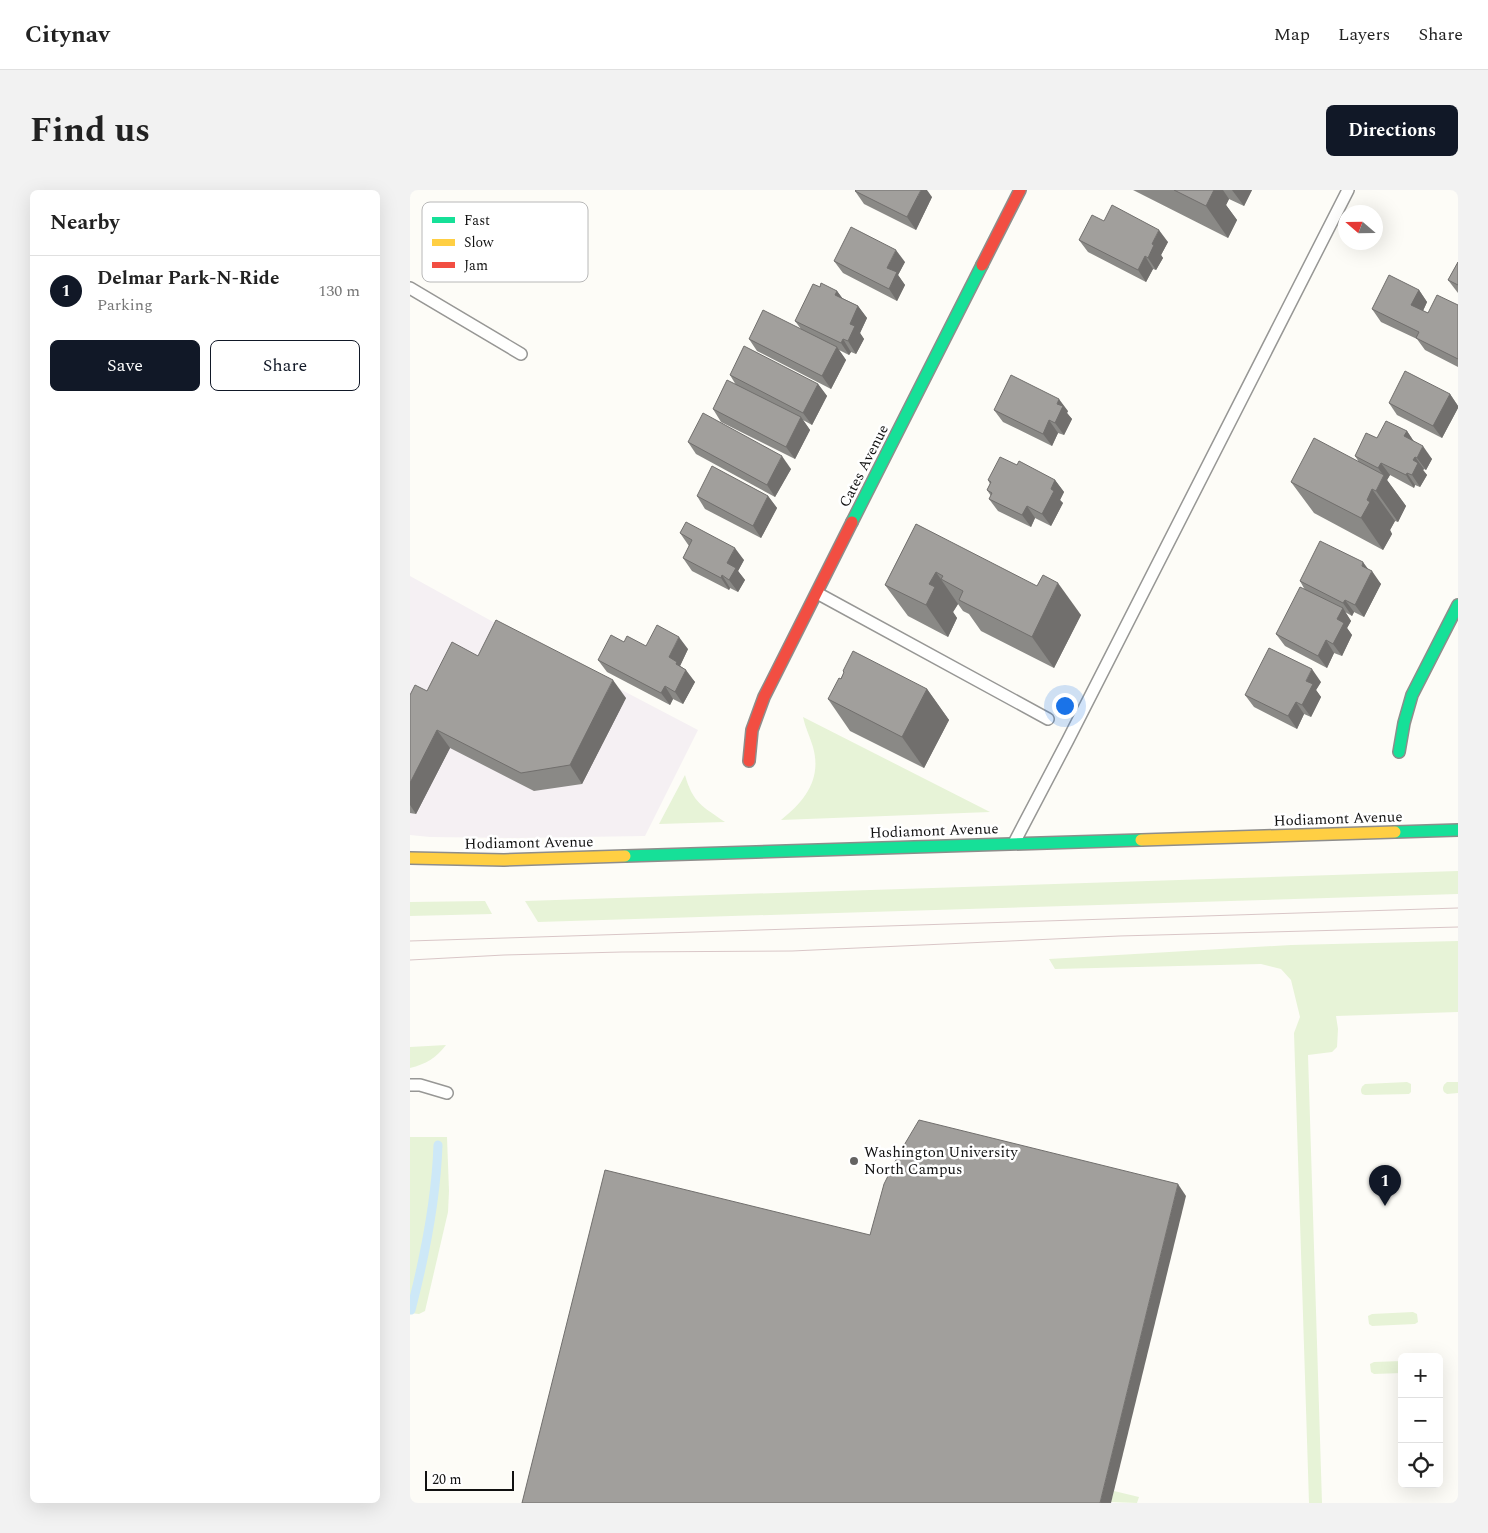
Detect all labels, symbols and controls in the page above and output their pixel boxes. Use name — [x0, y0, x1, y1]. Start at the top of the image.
text: Citynav — [25, 17, 110, 53]
text: Map — [1274, 21, 1310, 48]
text: Layers — [1338, 21, 1390, 48]
text: Share — [1418, 21, 1463, 48]
text: Find us — [30, 104, 150, 157]
button: Directions — [1326, 105, 1458, 156]
legend — [422, 202, 588, 282]
north arrow — [1338, 205, 1383, 250]
text: Nearby — [50, 207, 120, 239]
text: Fast — [464, 210, 490, 231]
text: Slow — [464, 232, 494, 253]
text: Jam — [464, 255, 488, 276]
text: Delmar Park-N-Ride — [97, 264, 279, 293]
text: 1 — [62, 279, 70, 303]
text: 130 m — [318, 279, 360, 303]
text: Parking — [97, 293, 153, 317]
button: Save — [50, 340, 200, 391]
button: Share — [210, 340, 360, 391]
street label: Cates Avenue — [833, 420, 895, 512]
your location — [1052, 693, 1078, 719]
street label: Hodiamont Avenue — [1273, 805, 1403, 833]
street label: Hodiamont Avenue — [869, 817, 999, 845]
street label: Hodiamont Avenue — [464, 830, 594, 856]
place label: Washington University North Campus — [864, 1141, 1018, 1181]
marker: Washington University North Campus — [848, 1155, 860, 1167]
pin: 1 — [1369, 1165, 1401, 1206]
map controls — [1398, 1353, 1443, 1488]
button: + — [1398, 1353, 1443, 1398]
button: − — [1398, 1398, 1443, 1443]
button: locate — [1398, 1443, 1443, 1488]
scale bar — [425, 1468, 514, 1491]
text: 20 m — [432, 1469, 462, 1490]

